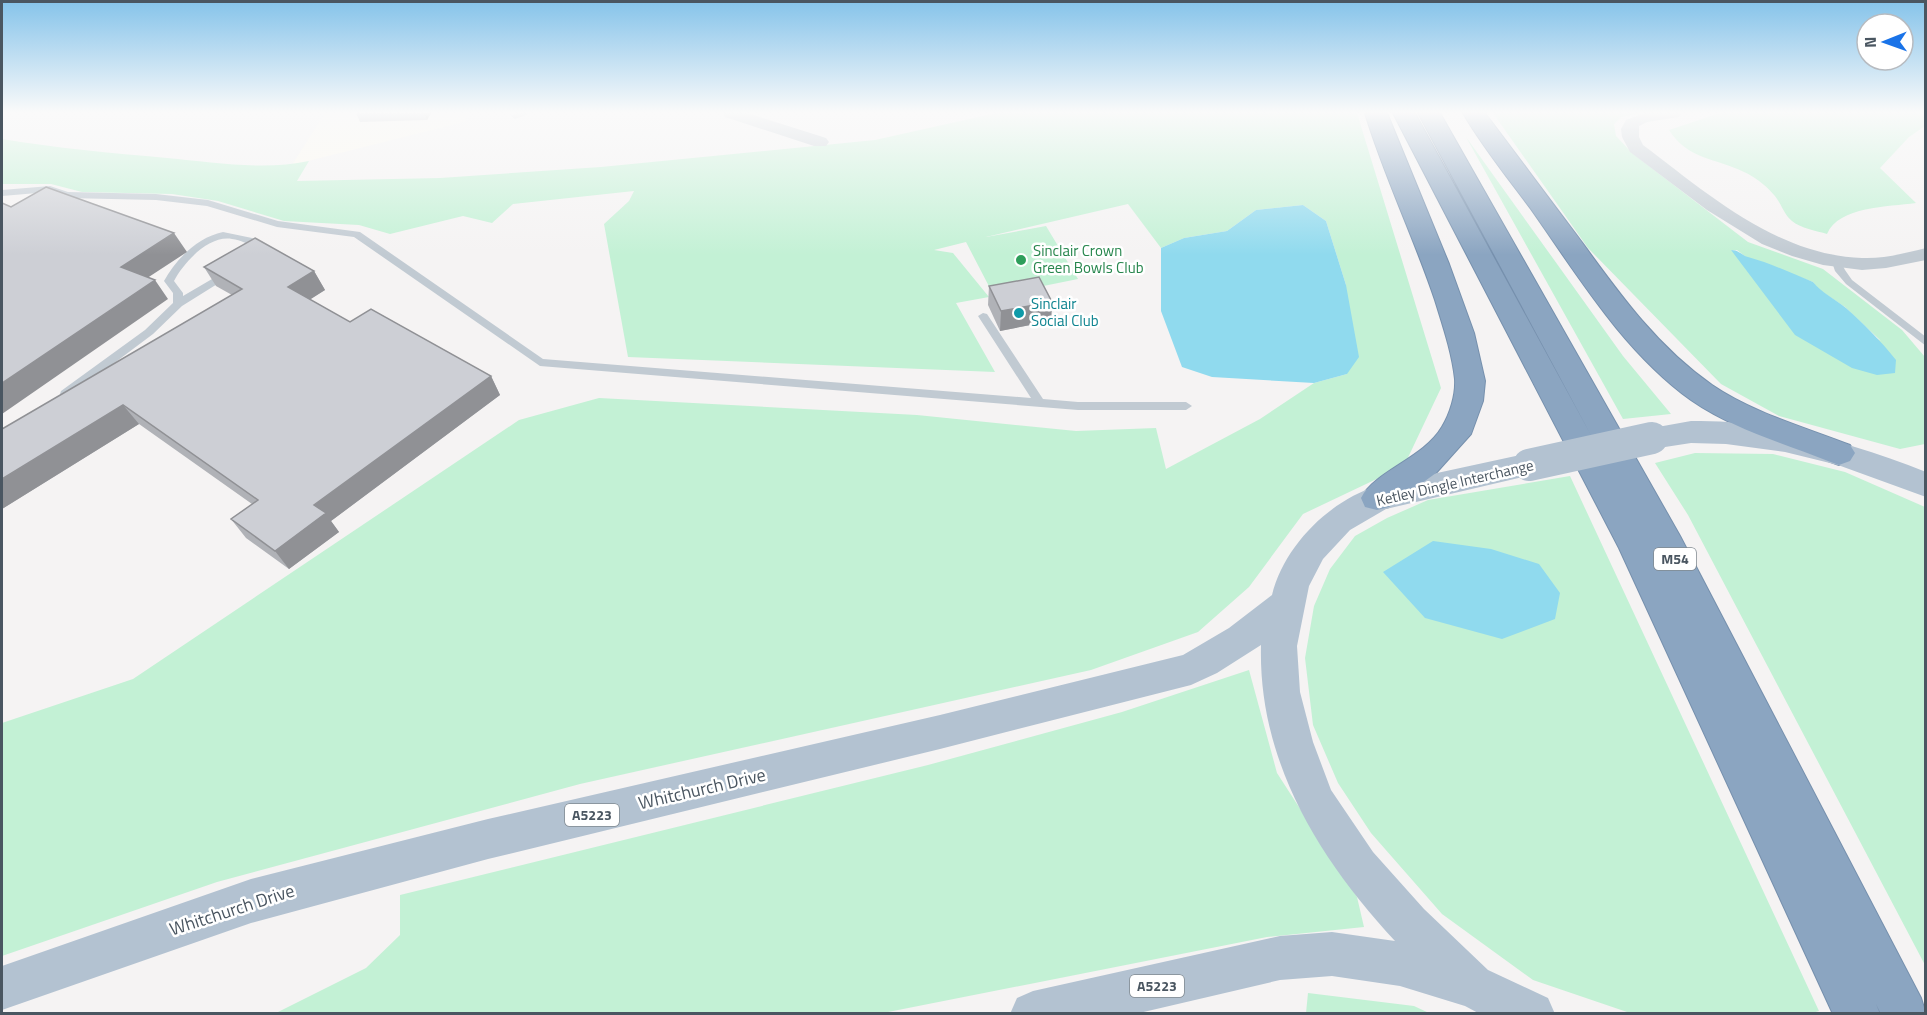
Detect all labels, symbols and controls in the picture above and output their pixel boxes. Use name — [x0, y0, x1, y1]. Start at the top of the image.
north arrow — [1855, 12, 1915, 72]
text: N — [1858, 37, 1882, 48]
place label: Sinclair Crown Green Bowls Club — [1033, 239, 1144, 279]
marker: Sinclair Crown Green Bowls Club — [1014, 253, 1028, 267]
place label: Sinclair Social Club — [1031, 292, 1099, 332]
marker: Sinclair Social Club — [1012, 306, 1026, 320]
street label: Ketley Dingle Interchange — [1374, 453, 1536, 512]
road number: M54 — [1654, 548, 1696, 570]
street label: Whitchurch Drive — [636, 761, 768, 816]
road number: A5223 — [565, 804, 619, 826]
street label: Whitchurch Drive — [166, 877, 298, 942]
road number: A5223 — [1130, 975, 1184, 997]

